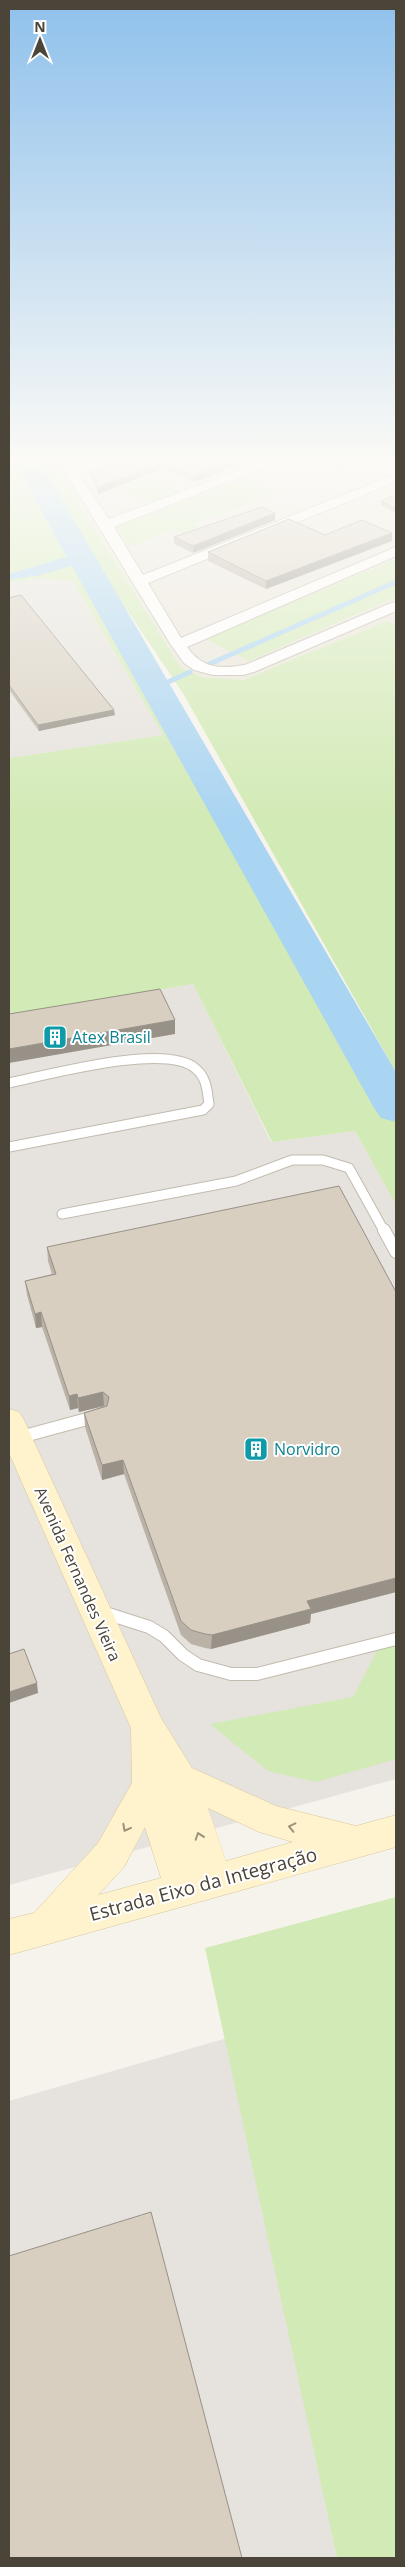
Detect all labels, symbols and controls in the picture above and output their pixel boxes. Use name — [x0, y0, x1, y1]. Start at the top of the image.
north arrow — [15, 15, 65, 65]
text: N — [34, 17, 46, 36]
building icon: Atex Brasil — [42, 1024, 68, 1050]
place label: Atex Brasil — [72, 1026, 151, 1048]
building icon: Norvidro — [243, 1436, 269, 1462]
place label: Norvidro — [274, 1438, 340, 1460]
street label: Avenida Fernandes Vieira — [30, 1483, 126, 1665]
one-way arrow — [288, 1822, 297, 1833]
one-way arrow — [122, 1823, 132, 1832]
one-way arrow — [195, 1832, 205, 1840]
street label: Estrada Eixo da Integração — [86, 1841, 320, 1927]

